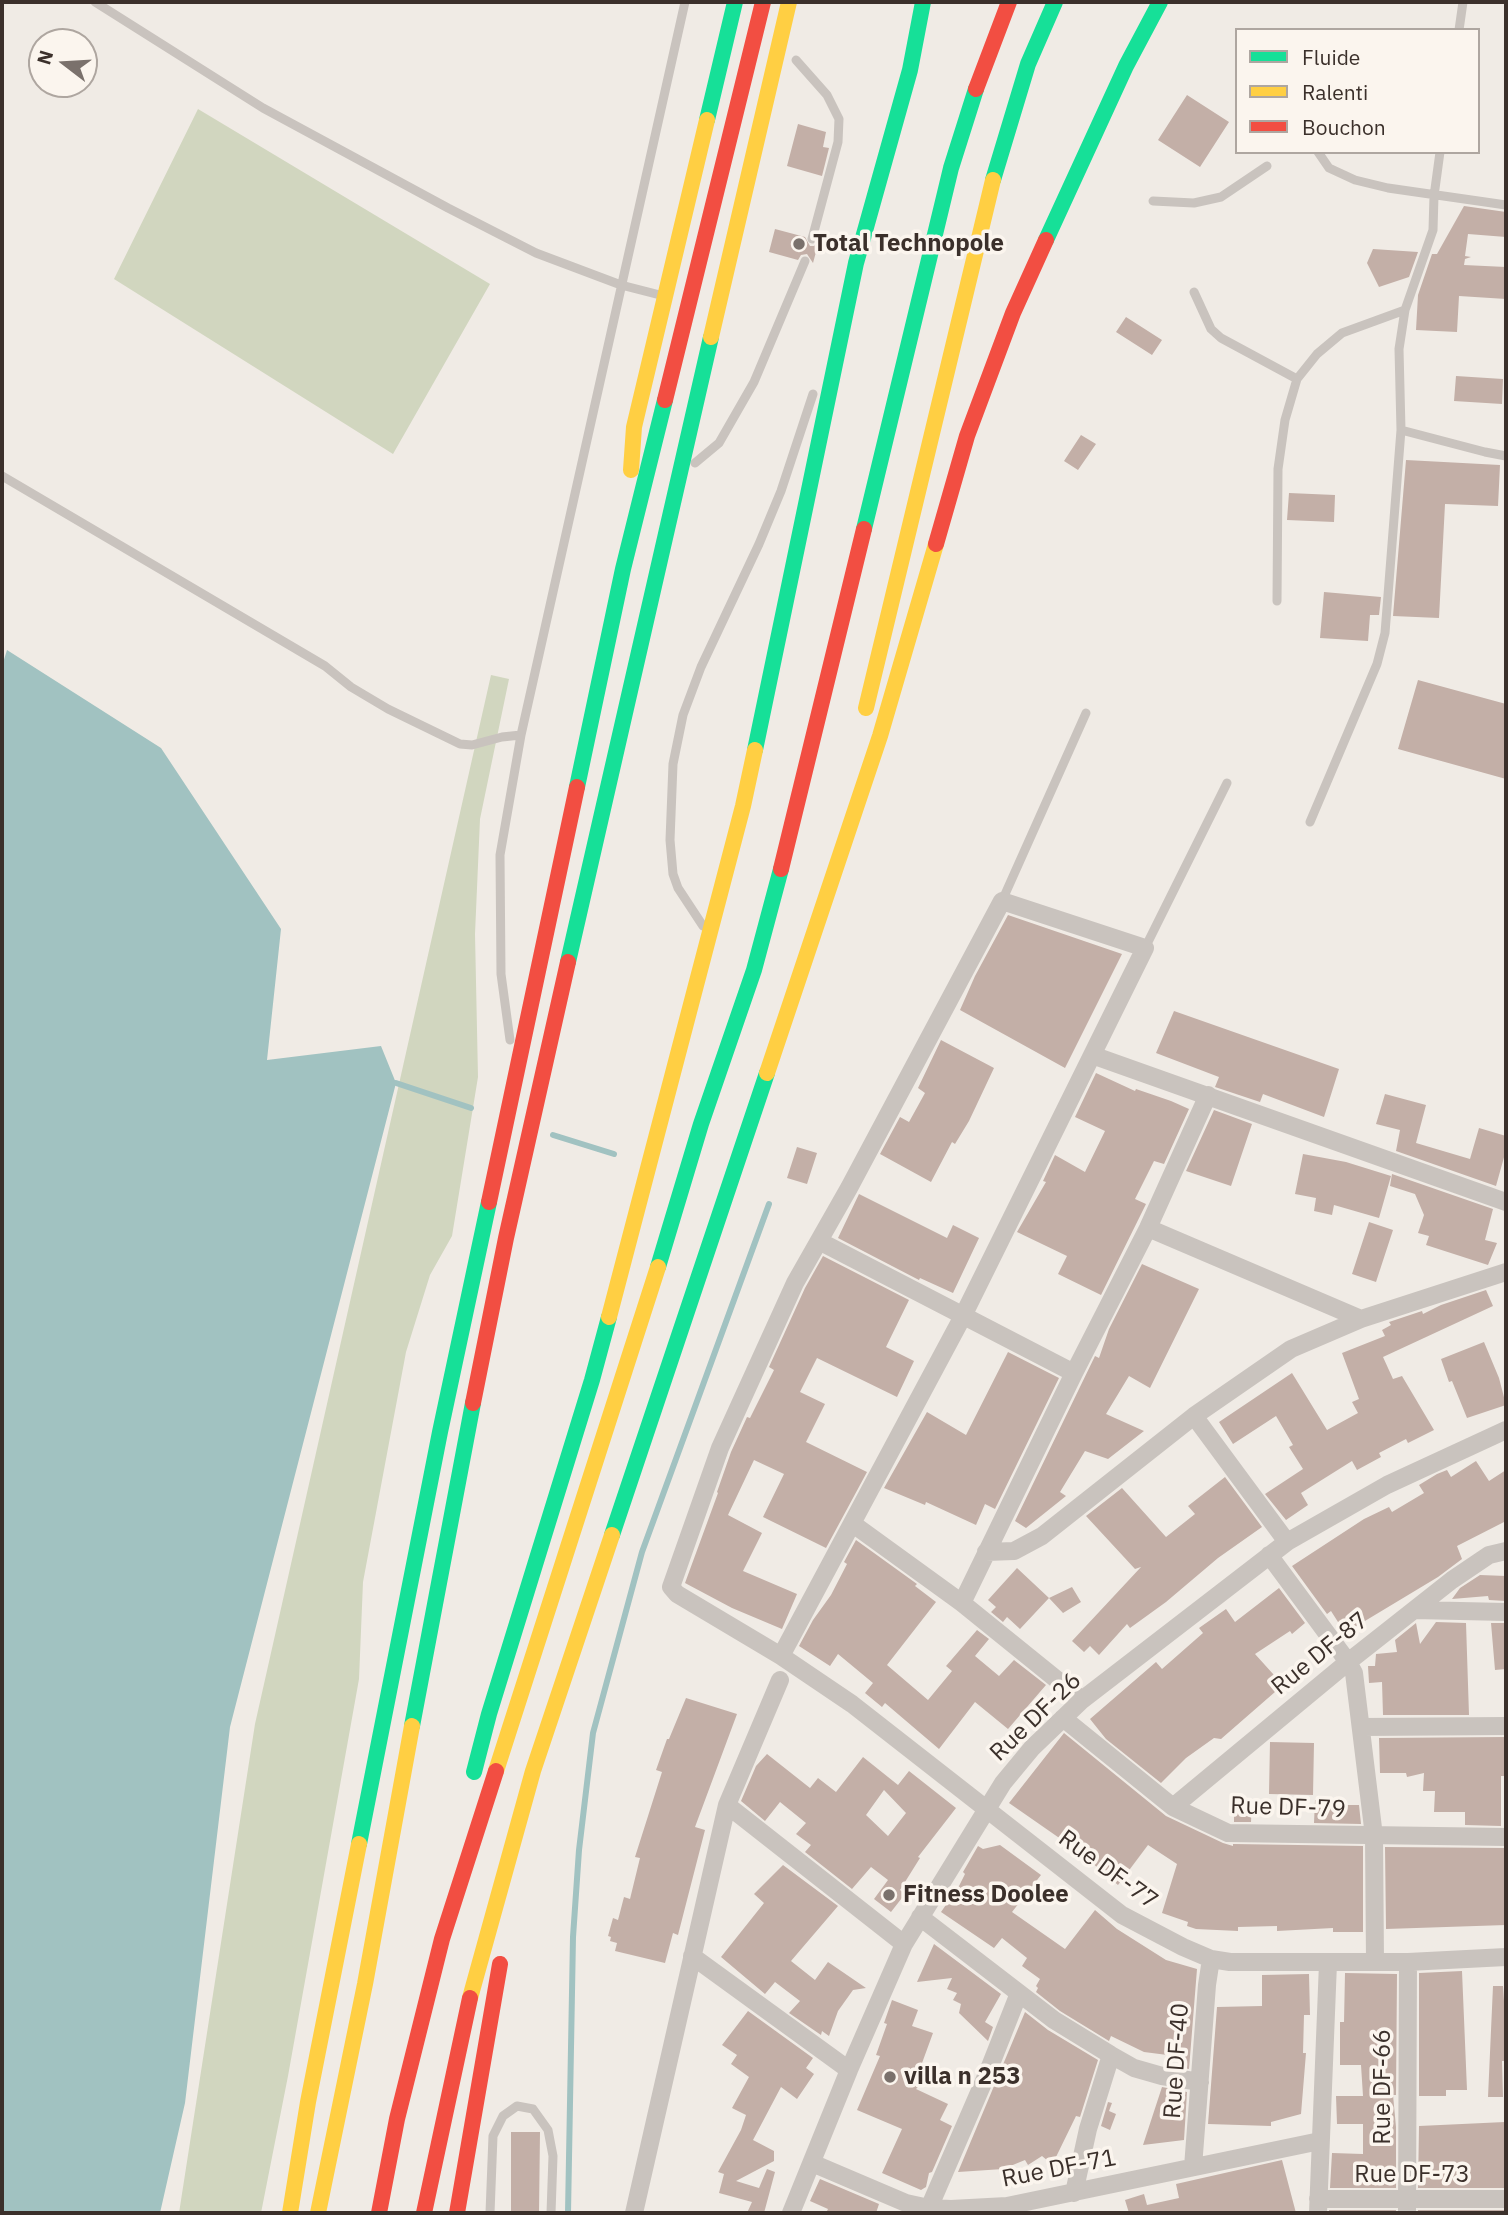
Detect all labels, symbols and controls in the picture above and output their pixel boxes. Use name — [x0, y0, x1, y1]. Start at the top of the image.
north arrow — [28, 28, 98, 98]
legend — [1235, 28, 1480, 154]
text: Fluide — [1302, 43, 1360, 71]
text: N — [31, 47, 58, 68]
text: Ralenti — [1302, 78, 1368, 106]
text: Bouchon — [1302, 113, 1386, 141]
place label: Total Technopole — [813, 230, 1004, 258]
marker: Total Technopole — [791, 236, 807, 252]
street label: Rue DF-87 — [1266, 1606, 1374, 1702]
street label: Rue DF-26 — [984, 1666, 1088, 1768]
street label: Rue DF-79 — [1230, 1792, 1346, 1824]
street label: Rue DF-77 — [1053, 1824, 1163, 1916]
place label: Fitness Doolee — [903, 1881, 1069, 1909]
marker: Fitness Doolee — [881, 1887, 897, 1903]
street label: Rue DF-40 — [1159, 2002, 1195, 2120]
street label: Rue DF-66 — [1369, 2029, 1397, 2145]
place label: villa n 253 — [904, 2063, 1021, 2091]
marker: villa n 253 — [882, 2069, 898, 2085]
street label: Rue DF-71 — [999, 2144, 1119, 2194]
street label: Rue DF-73 — [1354, 2161, 1470, 2189]

